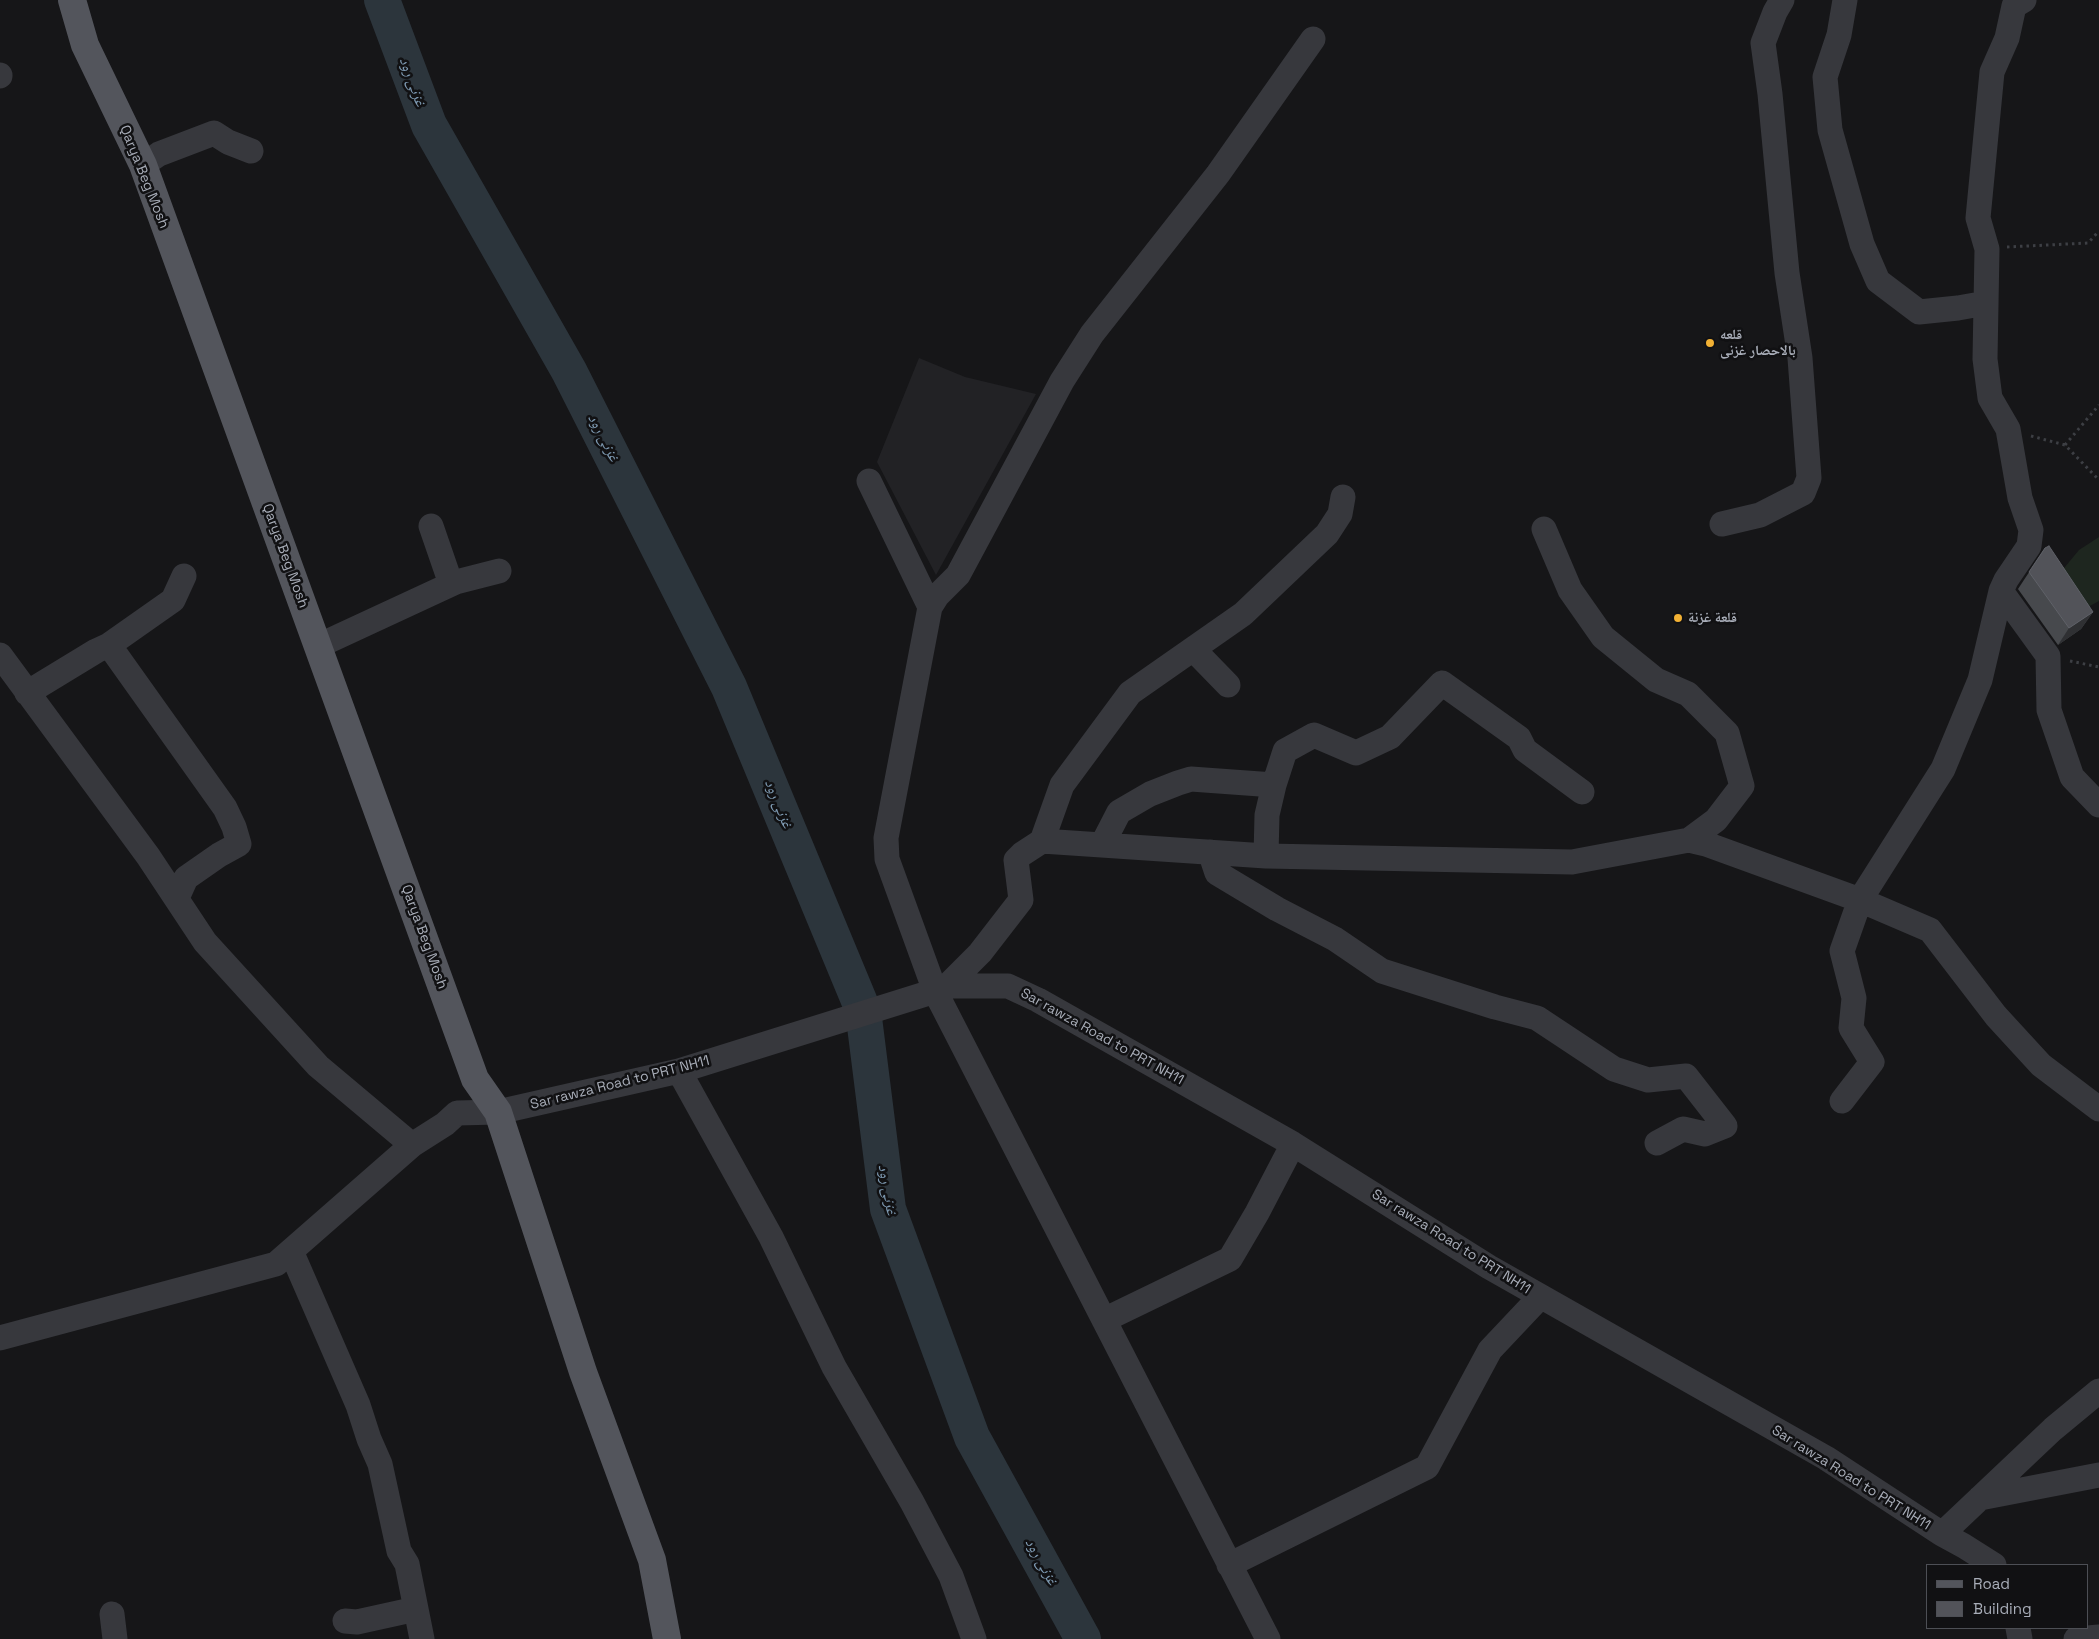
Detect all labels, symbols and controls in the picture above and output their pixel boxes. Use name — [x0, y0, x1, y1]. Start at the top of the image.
water label: غزنی رود — [395, 55, 429, 109]
street label: Qarya Beg Mosh — [116, 123, 172, 231]
place label: قلعه بالاحصار غزنی — [1720, 327, 1796, 360]
marker: قلعه بالاحصار غزنی — [1704, 337, 1716, 349]
water label: غزنی رود — [583, 411, 623, 465]
street label: Qarya Beg Mosh — [258, 502, 312, 610]
place label: قلعة غزنة — [1688, 610, 1737, 626]
marker: قلعة غزنة — [1672, 612, 1684, 624]
water label: غزنی رود — [760, 777, 796, 831]
street label: Qarya Beg Mosh — [397, 883, 451, 991]
street label: Sar rawza Road to PRT NH11 — [1017, 985, 1187, 1089]
street label: Sar rawza Road to PRT NH11 — [529, 1053, 711, 1113]
water label: غزنی رود — [874, 1163, 900, 1217]
street label: Sar rawza Road to PRT NH11 — [1368, 1186, 1534, 1298]
street label: Sar rawza Road to PRT NH11 — [1768, 1422, 1934, 1534]
water label: غزنی رود — [1021, 1535, 1061, 1589]
legend — [1926, 1564, 2089, 1629]
text: Road — [1973, 1574, 2010, 1593]
text: Building — [1973, 1599, 2032, 1618]

